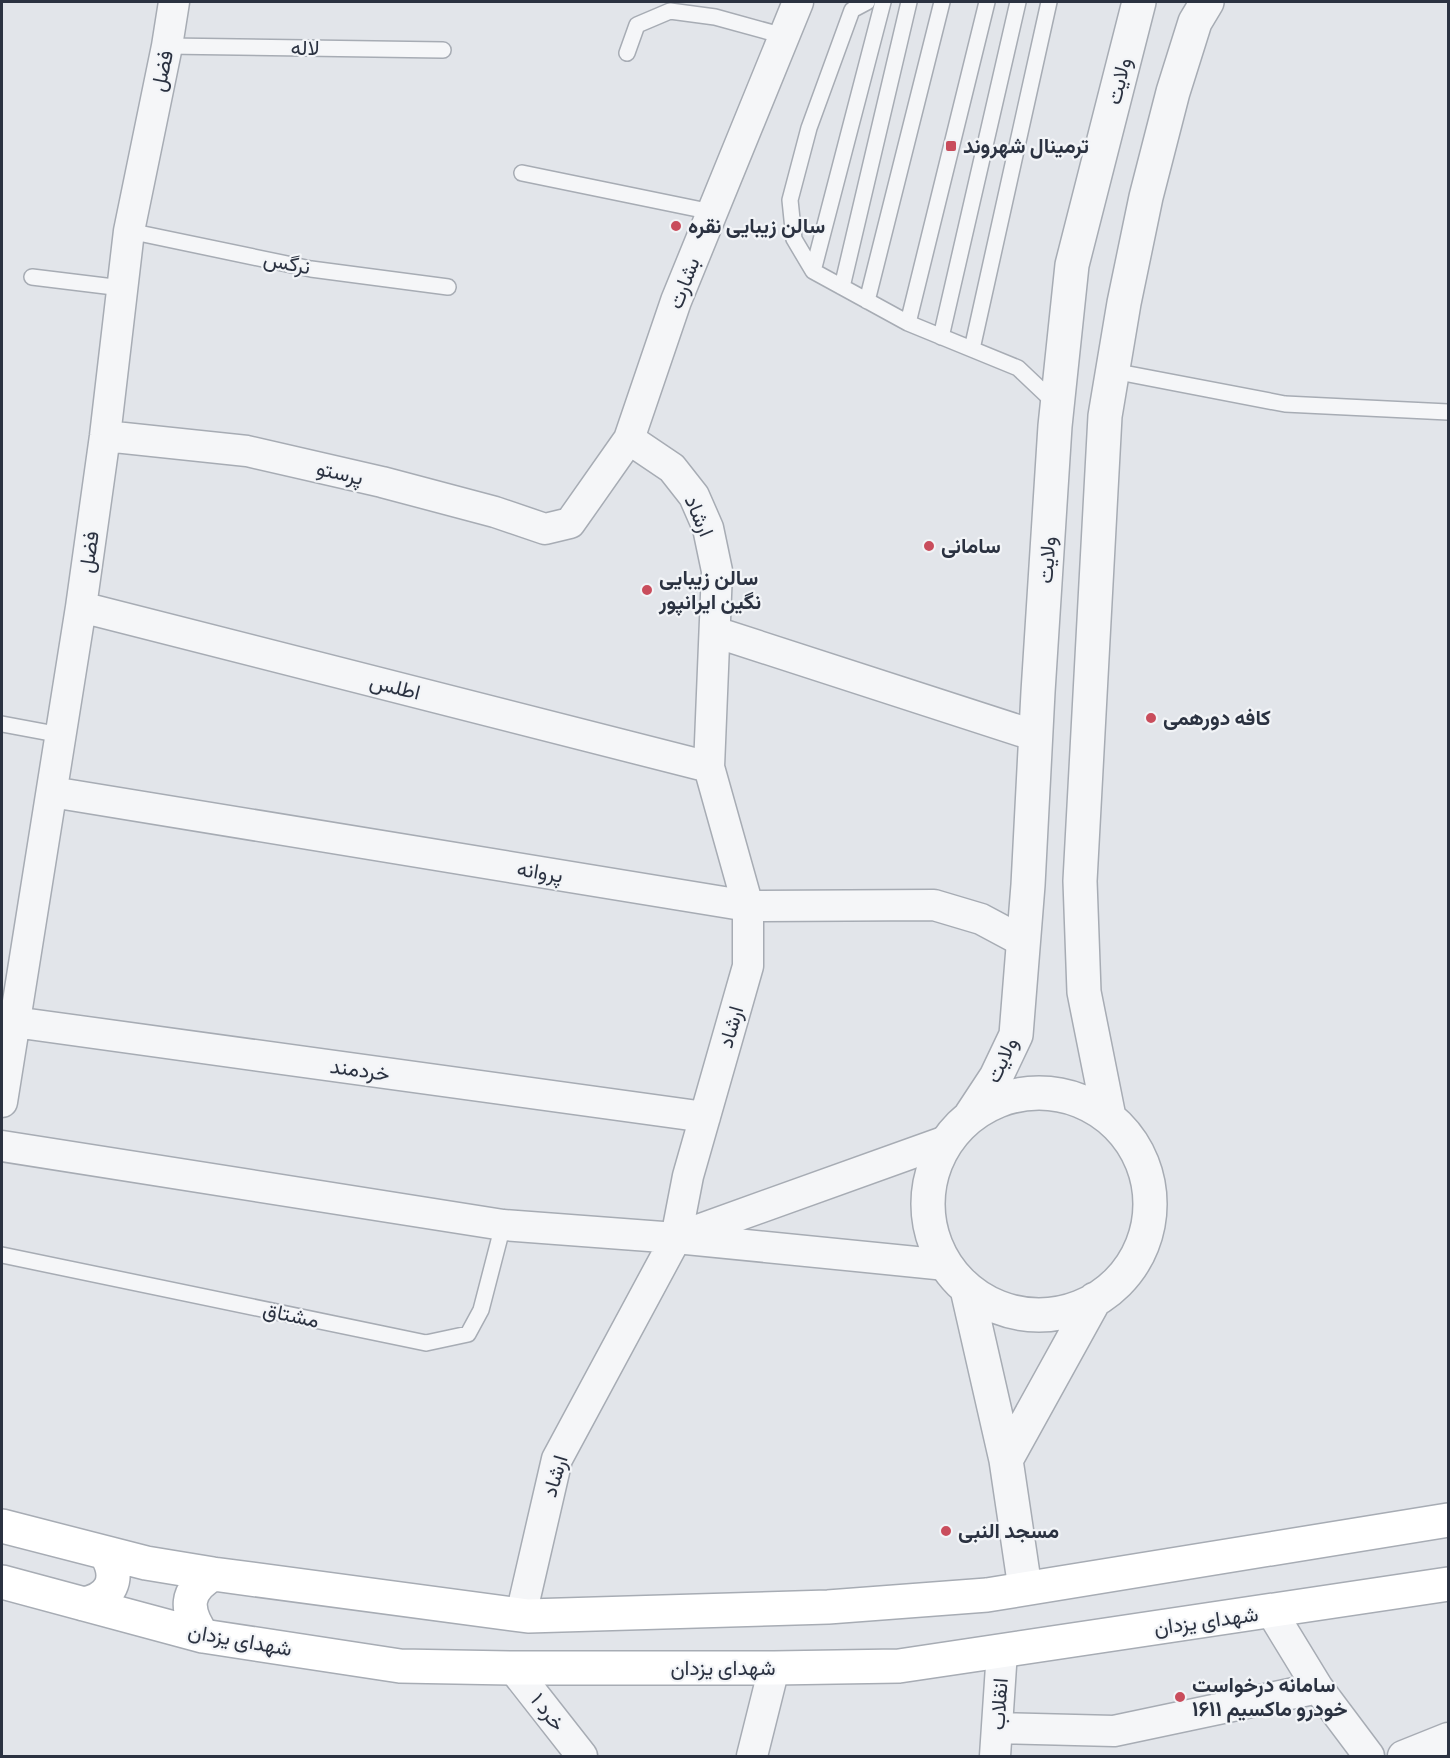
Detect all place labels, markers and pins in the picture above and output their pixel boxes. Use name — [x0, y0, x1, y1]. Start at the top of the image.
place label: ترمینال شهروند — [963, 132, 1089, 159]
marker: ترمینال شهروند — [944, 139, 958, 153]
place label: سالن زیبایی نقره — [688, 212, 825, 239]
marker: سالن زیبایی نقره — [669, 219, 683, 233]
place label: سامانی — [941, 532, 1001, 559]
marker: سامانی — [922, 539, 936, 553]
place label: سالن زیبایی نگین ایرانپور — [658, 564, 761, 616]
marker: سالن زیبایی نگین ایرانپور — [640, 583, 654, 597]
place label: کافه دورهمی — [1163, 704, 1271, 731]
marker: کافه دورهمی — [1144, 711, 1158, 725]
place label: مسجد النبی — [958, 1517, 1059, 1544]
marker: مسجد النبی — [939, 1524, 953, 1538]
place label: سامانه درخواست خودرو ماکسیم ۱۶۱۱ — [1192, 1671, 1348, 1723]
marker: سامانه درخواست خودرو ماکسیم ۱۶۱۱ — [1173, 1690, 1187, 1704]

